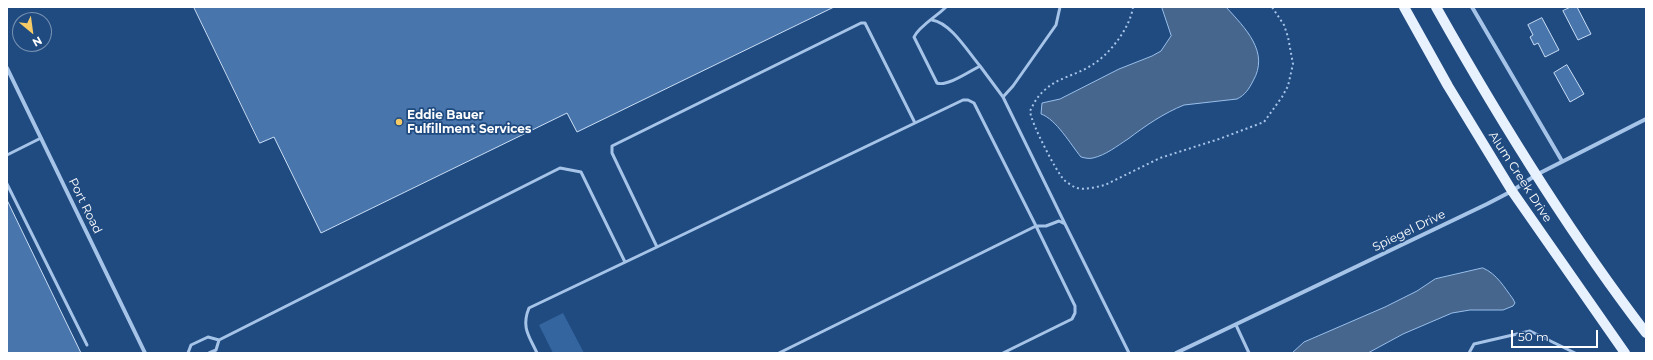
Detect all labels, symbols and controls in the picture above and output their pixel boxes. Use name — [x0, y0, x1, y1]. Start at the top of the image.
north arrow — [12, 12, 52, 52]
text: N — [30, 33, 45, 50]
place label: Eddie Bauer Fulfillment Services — [407, 108, 531, 136]
marker: Eddie Bauer Fulfillment Services — [394, 117, 404, 127]
street label: Alum Creek Drive — [1485, 129, 1555, 225]
street label: Port Road — [65, 176, 105, 236]
street label: Spiegel Drive — [1370, 207, 1448, 255]
scale bar — [1513, 322, 1600, 348]
text: 50 m — [1518, 329, 1549, 344]

